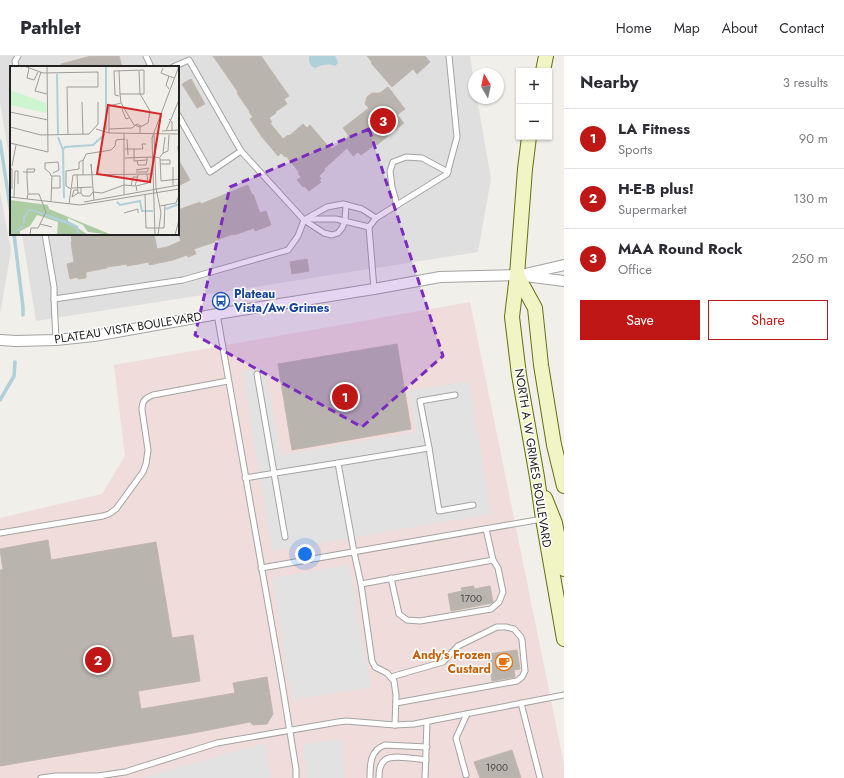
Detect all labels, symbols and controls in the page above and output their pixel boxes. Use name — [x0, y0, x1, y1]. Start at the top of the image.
text: Pathlet — [20, 14, 80, 41]
text: Home — [616, 18, 652, 38]
text: Map — [674, 18, 700, 38]
text: About — [722, 18, 757, 38]
text: Contact — [779, 18, 824, 38]
inset map — [10, 66, 179, 235]
north arrow — [468, 68, 504, 104]
map controls — [516, 68, 552, 140]
button: + — [516, 68, 552, 104]
text: Nearby — [580, 70, 638, 94]
text: 3 results — [783, 73, 828, 92]
button: − — [516, 104, 552, 140]
pin: 3 — [370, 106, 396, 136]
text: LA Fitness — [618, 118, 690, 140]
text: 1 — [590, 129, 596, 148]
text: 90 m — [799, 129, 828, 148]
text: Sports — [618, 140, 652, 159]
text: H-E-B plus! — [618, 178, 694, 200]
text: 2 — [589, 189, 597, 208]
text: 130 m — [793, 189, 828, 208]
text: Supermarket — [618, 200, 687, 219]
text: MAA Round Rock — [618, 238, 743, 260]
text: 3 — [589, 249, 597, 268]
text: 250 m — [791, 249, 828, 268]
text: Office — [618, 260, 652, 279]
place label: Plateau Vista/Aw Grimes — [233, 285, 330, 317]
bus stop icon: Plateau Vista/Aw Grimes — [211, 291, 231, 311]
button: Save — [580, 300, 700, 340]
button: Share — [708, 300, 828, 340]
street label: PLATEAU VISTA BOULEVARD — [53, 307, 203, 349]
street label: NORTH A W GRIMES BOULEVARD — [510, 367, 556, 549]
pin: 1 — [332, 382, 358, 412]
your location — [295, 544, 315, 564]
house number: 1700 — [460, 591, 482, 606]
pin: 2 — [85, 645, 111, 675]
place label: Andy's Frozen Custard — [411, 646, 491, 678]
cafe icon: Andy's Frozen Custard — [494, 652, 514, 672]
house number: 1900 — [486, 760, 508, 775]

